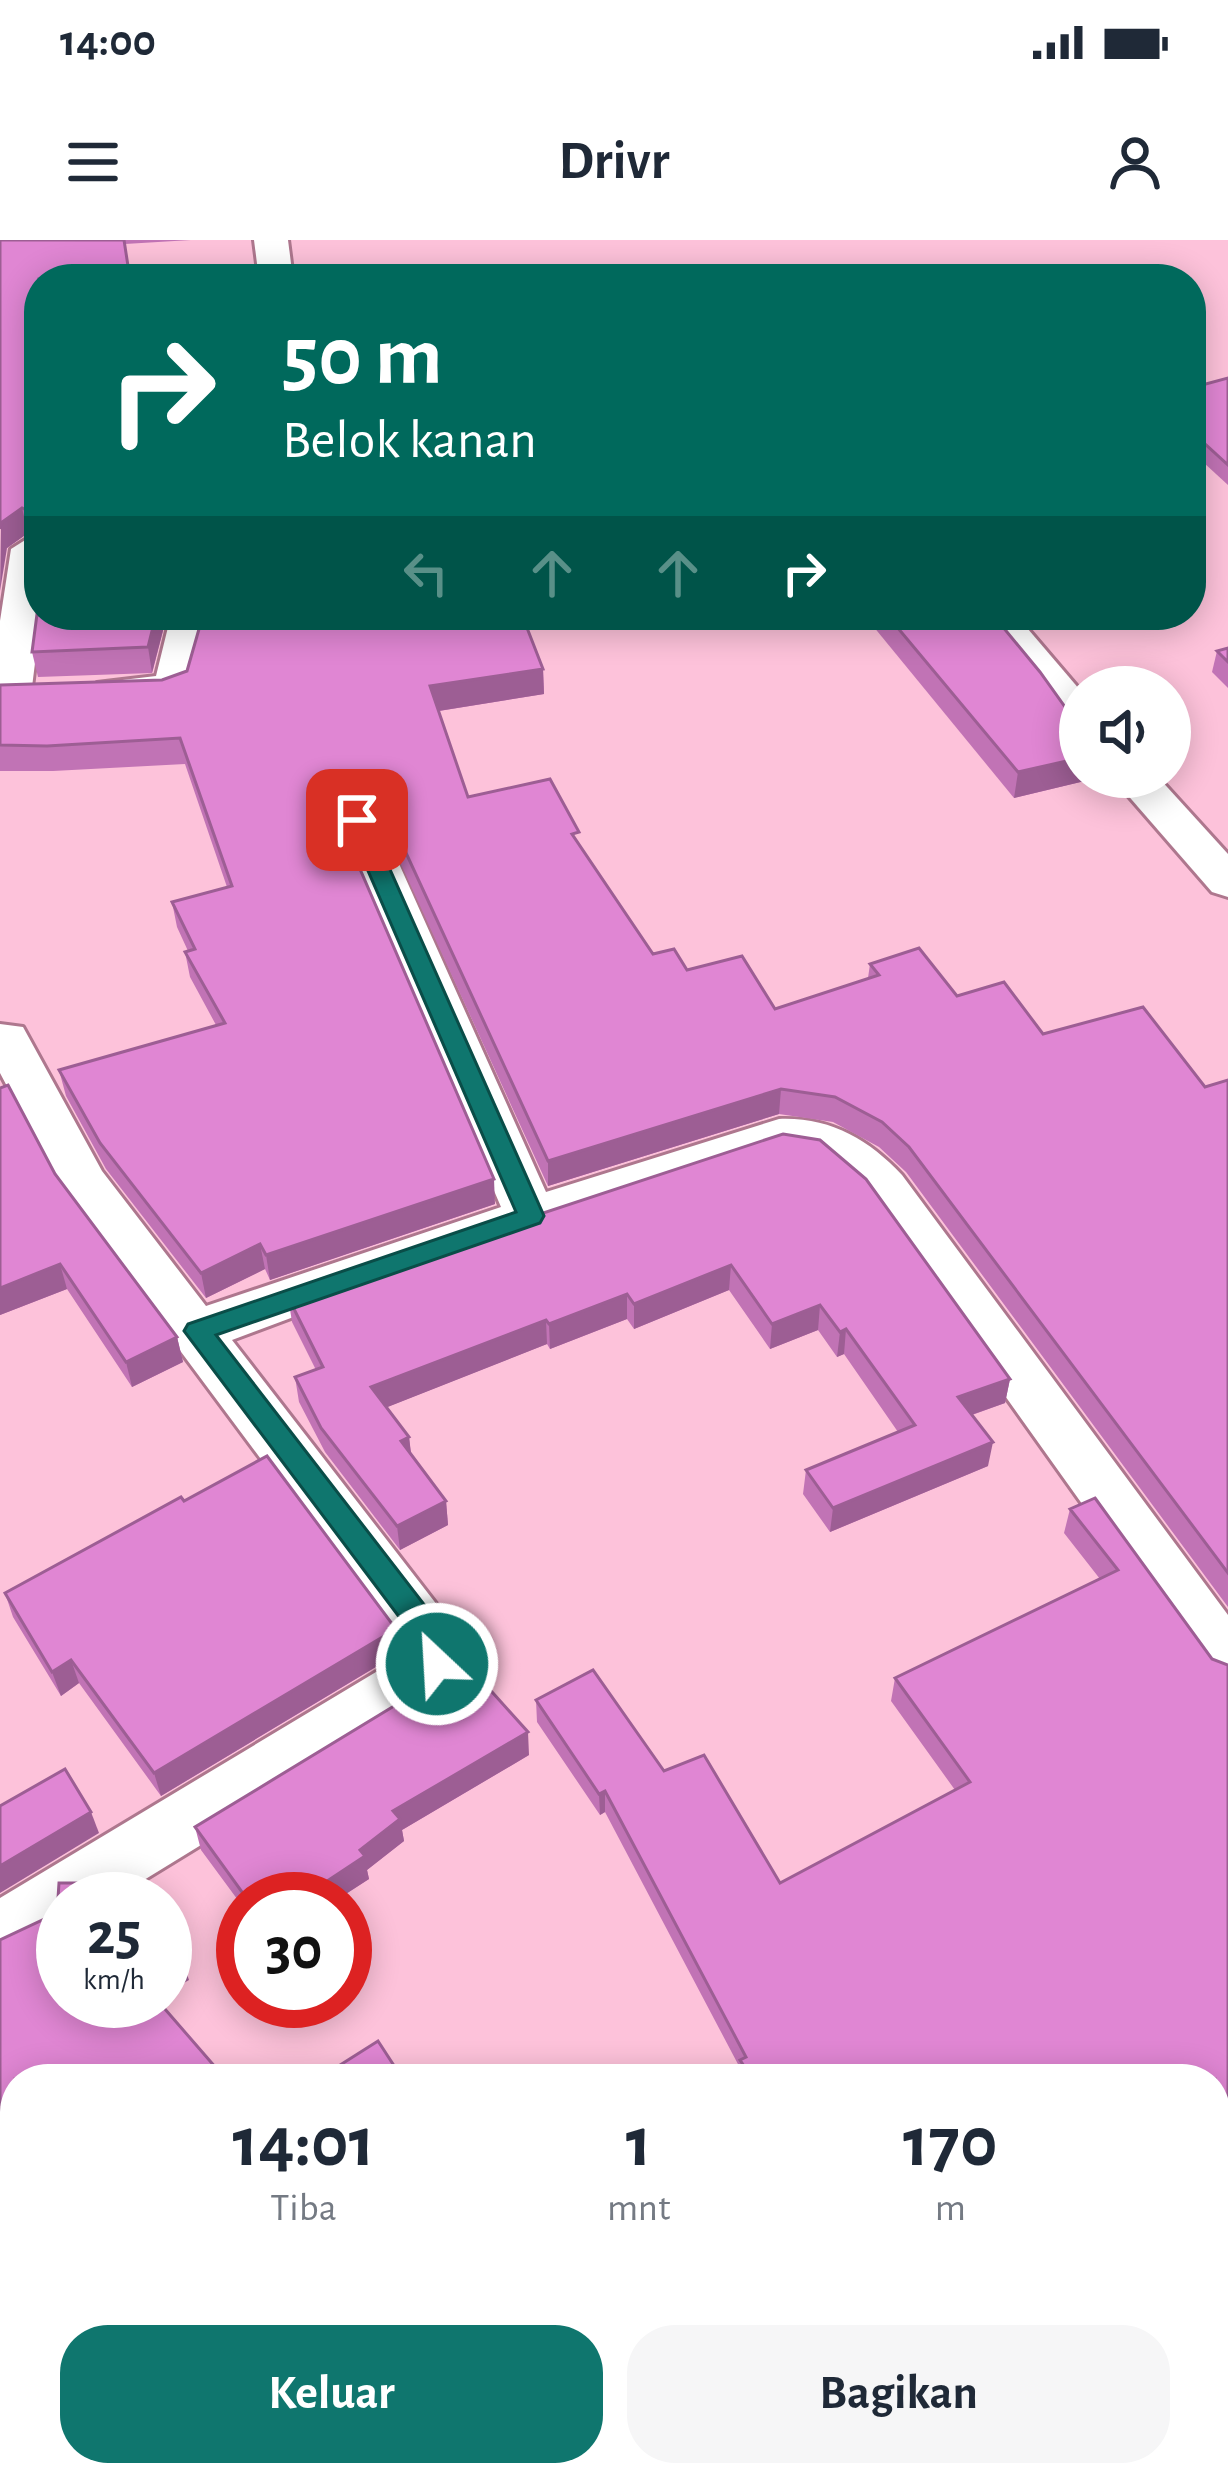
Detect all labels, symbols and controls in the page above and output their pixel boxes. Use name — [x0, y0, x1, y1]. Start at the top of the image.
text: 14:00 — [60, 19, 156, 64]
icon: menu — [60, 129, 126, 195]
icon: person — [1102, 129, 1168, 195]
text: Drivr — [559, 135, 669, 189]
icon: right — [84, 312, 240, 468]
text: 50 m — [282, 316, 443, 400]
text: Belok kanan — [282, 414, 537, 468]
icon: left — [393, 540, 459, 606]
icon: ahead — [519, 540, 585, 606]
icon: ahead — [645, 540, 711, 606]
icon: right — [771, 540, 837, 606]
map controls — [1059, 666, 1191, 798]
button: sound — [1059, 666, 1191, 798]
pin — [306, 769, 408, 871]
icon: arrive — [324, 787, 390, 853]
position arrow — [374, 1601, 500, 1727]
speed limit sign: 30 — [216, 1872, 372, 2028]
text: 25 — [87, 1905, 141, 1965]
text: km/h — [83, 1965, 145, 1995]
text: 14:01 — [233, 2107, 375, 2179]
text: 1 — [626, 2107, 652, 2179]
text: 170 — [903, 2107, 998, 2179]
text: Tiba — [270, 2189, 337, 2228]
text: mnt — [607, 2189, 670, 2228]
text: m — [935, 2189, 966, 2228]
button: Keluar — [60, 2325, 603, 2463]
button: Bagikan — [627, 2325, 1170, 2463]

